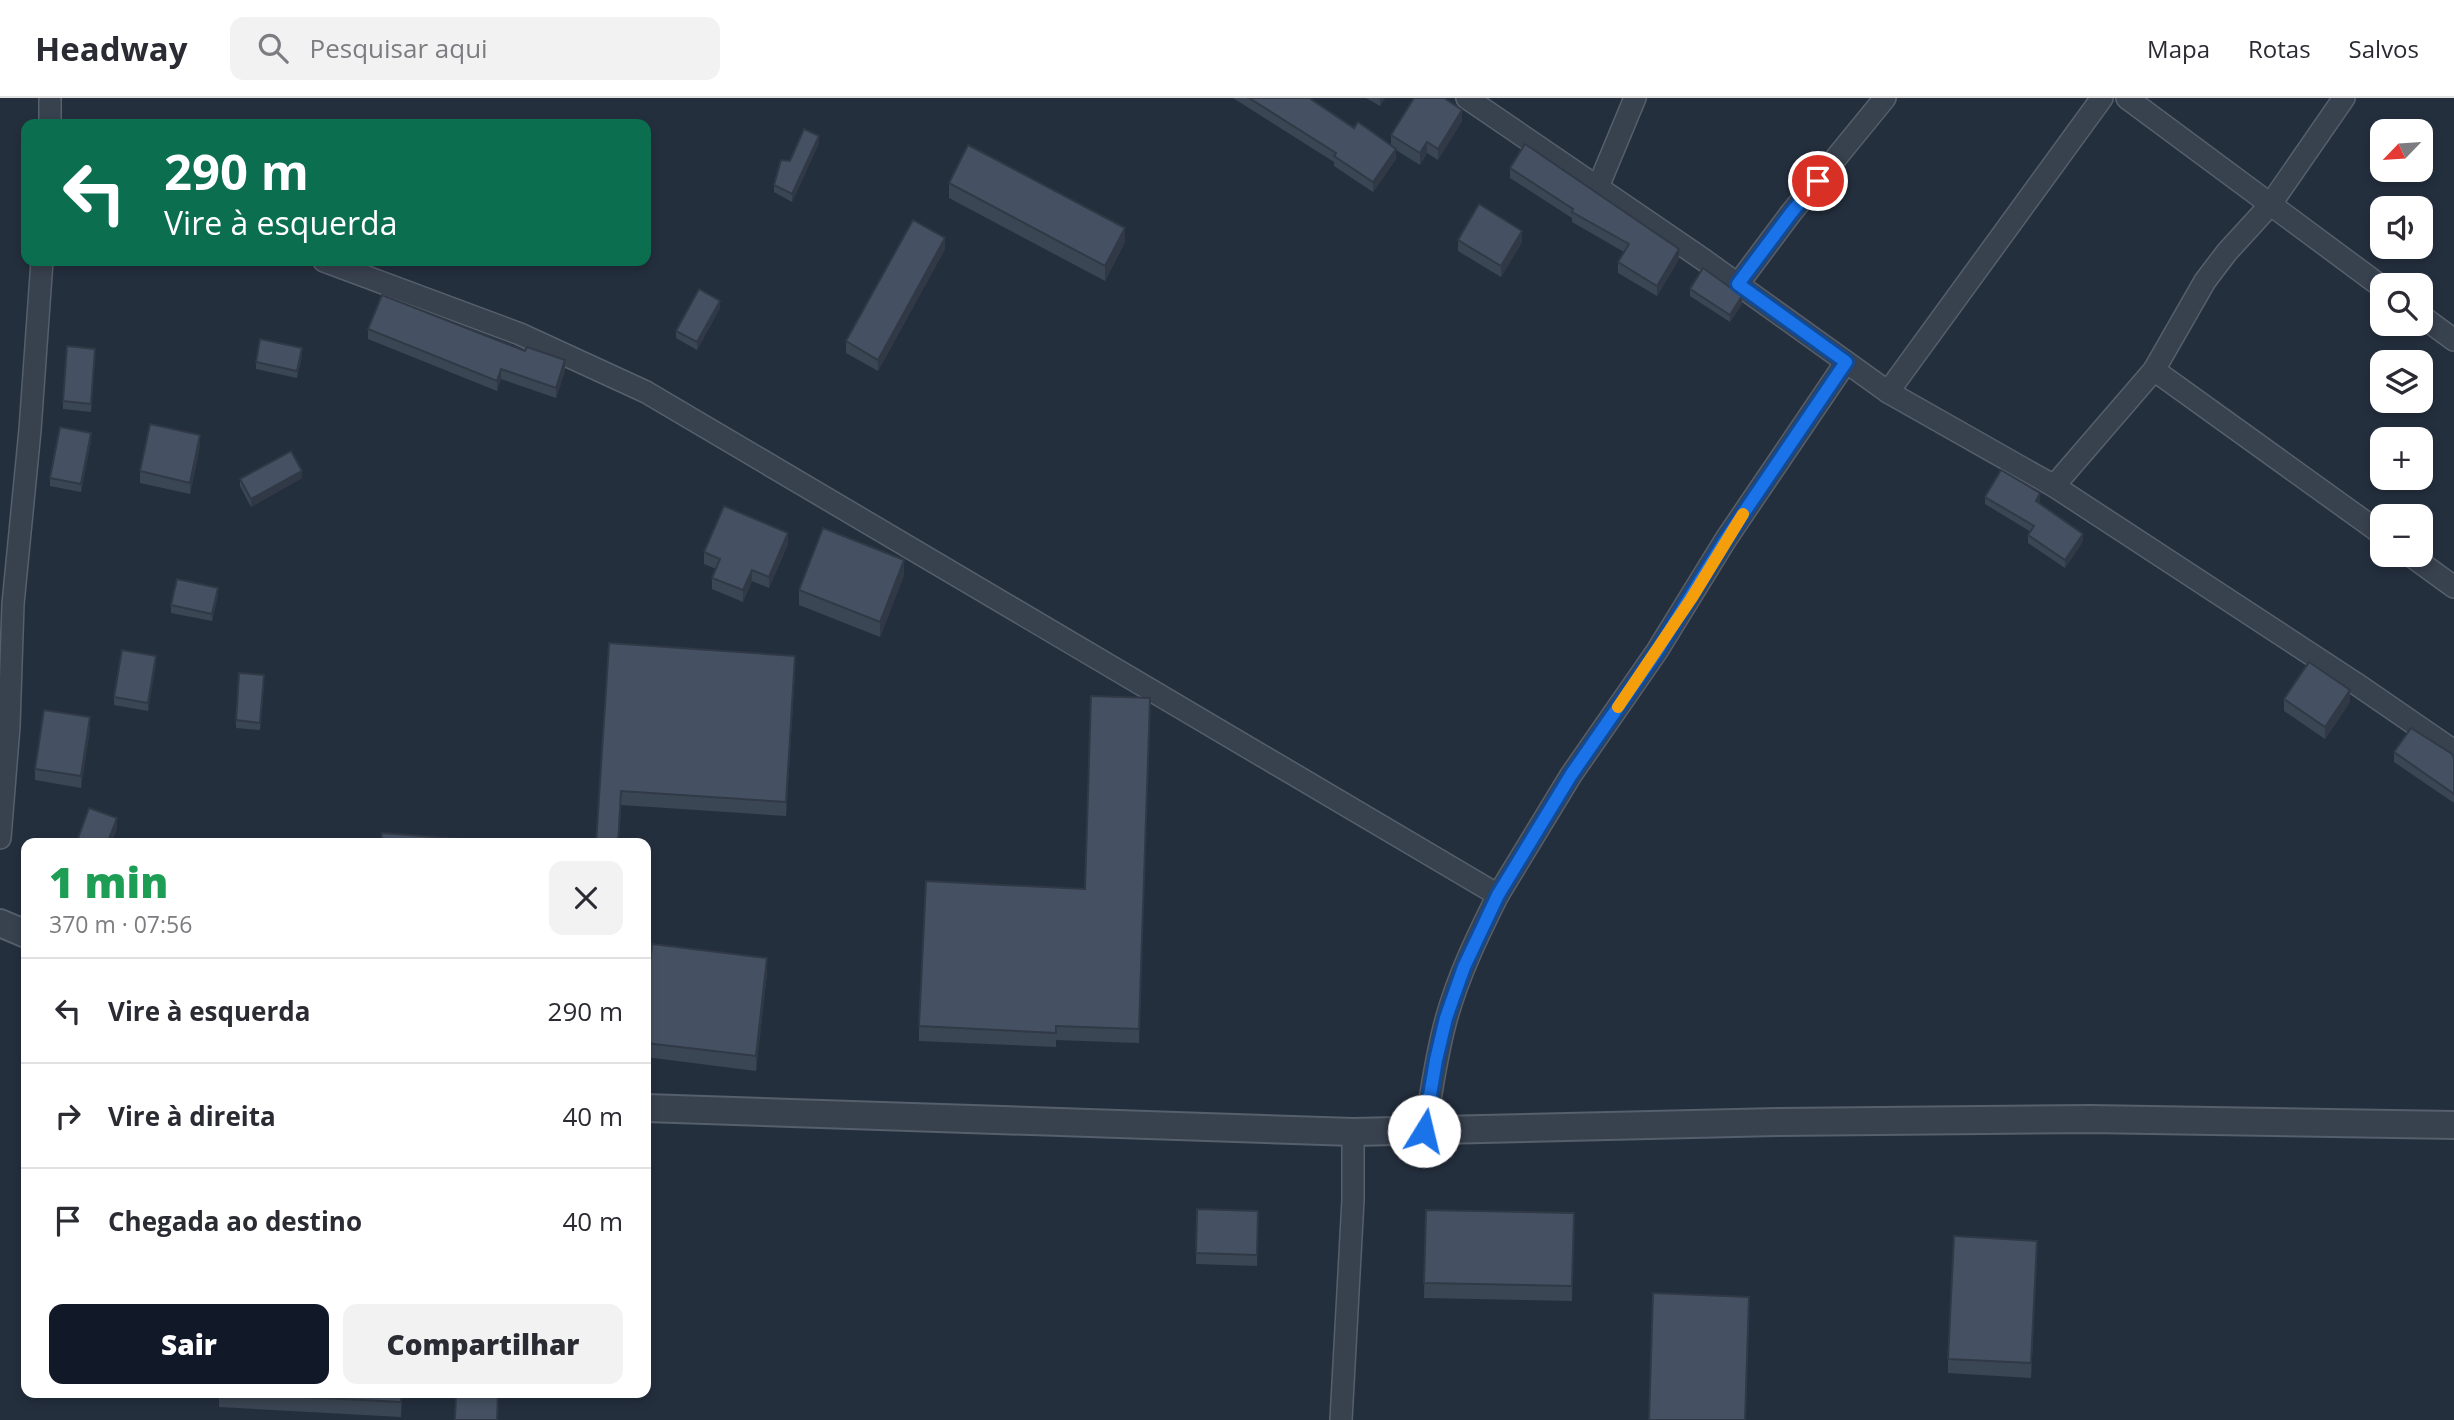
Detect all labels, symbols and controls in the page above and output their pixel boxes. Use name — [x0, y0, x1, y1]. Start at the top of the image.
search box — [230, 17, 720, 80]
text: Headway — [35, 26, 188, 71]
icon: search — [254, 29, 292, 67]
text: Pesquisar aqui — [310, 30, 488, 66]
text: Mapa — [2147, 32, 2210, 65]
text: Rotas — [2248, 32, 2311, 65]
text: Salvos — [2349, 32, 2419, 65]
north arrow — [2370, 119, 2432, 182]
map controls — [2370, 119, 2433, 567]
text: 290 m — [164, 138, 309, 204]
icon: left — [49, 147, 140, 238]
pin — [1788, 151, 1848, 211]
icon: arrive — [1799, 162, 1837, 200]
button: sound — [2370, 196, 2433, 259]
text: Vire à esquerda — [164, 201, 397, 244]
button: search — [2370, 273, 2433, 336]
button: layers — [2370, 350, 2433, 413]
button: + — [2370, 427, 2433, 490]
button: − — [2370, 504, 2433, 567]
text: 1 min — [49, 853, 168, 910]
button: close — [549, 861, 623, 935]
text: 370 m · 07:56 — [49, 908, 192, 940]
icon: left — [49, 992, 87, 1030]
text: Vire à esquerda — [108, 993, 310, 1029]
text: 290 m — [548, 993, 623, 1029]
position arrow — [1387, 1094, 1461, 1168]
icon: right — [49, 1097, 87, 1135]
text: Vire à direita — [108, 1098, 276, 1134]
text: 40 m — [562, 1098, 623, 1134]
icon: arrive — [49, 1202, 87, 1240]
text: Chegada ao destino — [108, 1203, 362, 1239]
text: 40 m — [562, 1203, 623, 1239]
button: Sair — [49, 1304, 329, 1384]
button: Compartilhar — [343, 1304, 623, 1384]

